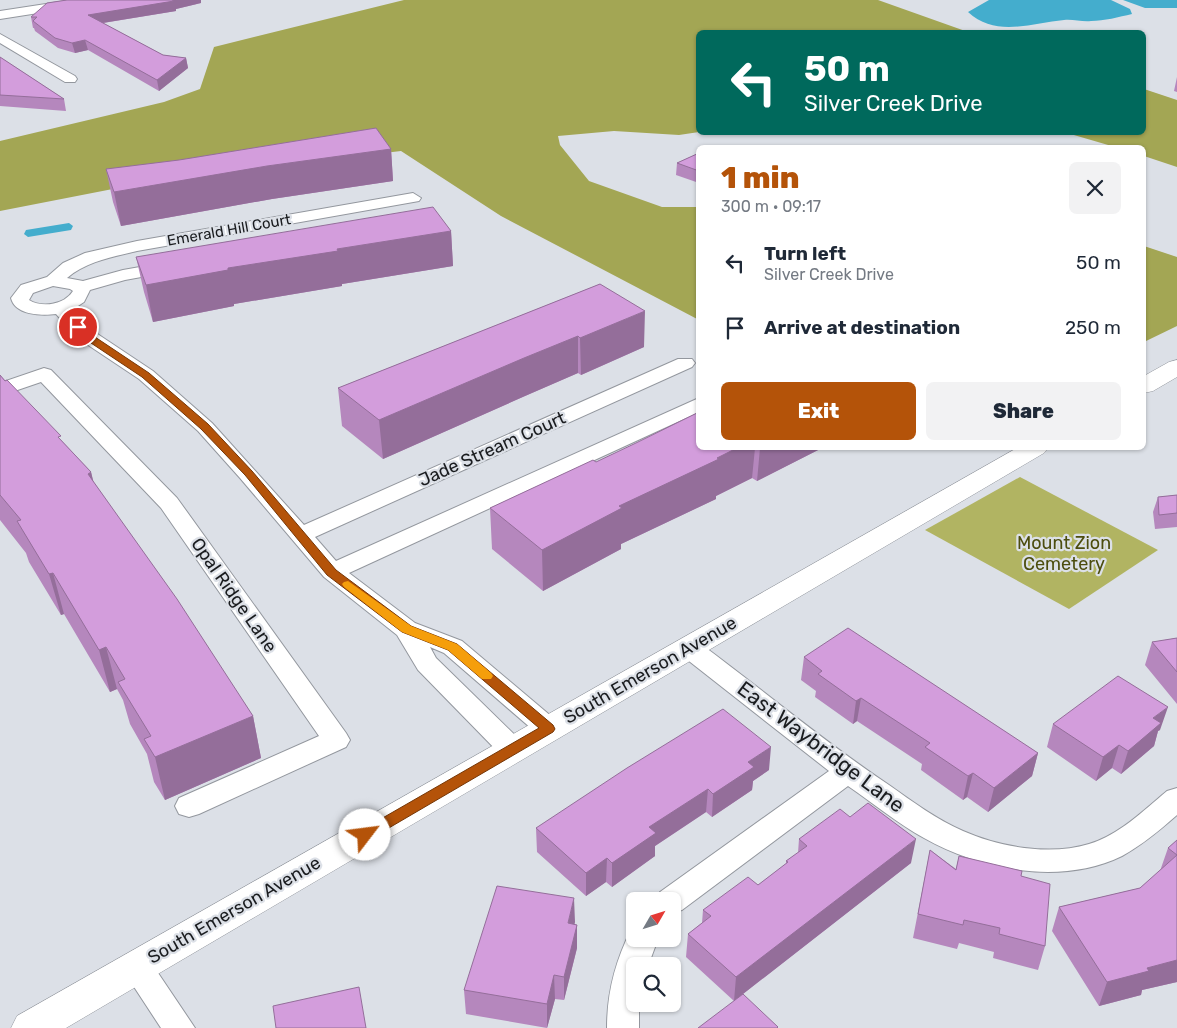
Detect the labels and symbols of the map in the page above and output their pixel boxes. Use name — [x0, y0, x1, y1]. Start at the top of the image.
street label: Emerald Hill Court — [166, 210, 292, 250]
pin — [57, 306, 99, 348]
street label: Jade Stream Court — [415, 407, 569, 491]
park label: Mount Zion Cemetery — [1017, 532, 1111, 575]
street label: Opal Ridge Lane — [186, 533, 282, 657]
street label: South Emerson Avenue — [560, 611, 740, 729]
street label: East Waybridge Lane — [733, 676, 910, 818]
position arrow — [338, 808, 390, 860]
street label: South Emerson Avenue — [144, 851, 324, 969]
north arrow — [626, 892, 681, 948]

